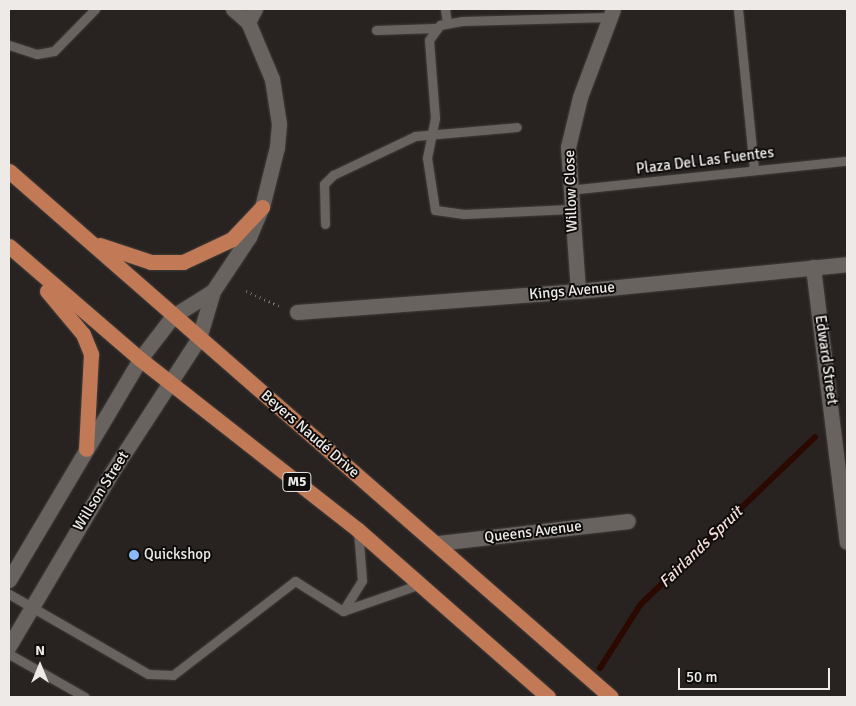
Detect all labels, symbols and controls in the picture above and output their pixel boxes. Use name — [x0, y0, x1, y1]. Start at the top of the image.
street label: Plaza Del Las Fuentes — [635, 144, 775, 178]
street label: Willow Close — [561, 150, 581, 232]
street label: Kings Avenue — [528, 278, 616, 304]
street label: Edward Street — [811, 314, 841, 406]
street label: Beyers Naudé Drive — [257, 386, 363, 482]
street label: Willson Street — [69, 448, 133, 534]
road number: M5 — [282, 471, 312, 494]
water label: Fairlands Spruit — [655, 502, 747, 592]
street label: Queens Avenue — [483, 517, 583, 547]
place label: Quickshop — [144, 546, 211, 564]
marker: Quickshop — [128, 549, 140, 561]
north arrow — [15, 641, 65, 691]
text: N — [35, 642, 45, 659]
scale bar — [681, 658, 834, 690]
text: 50 m — [686, 668, 717, 686]

